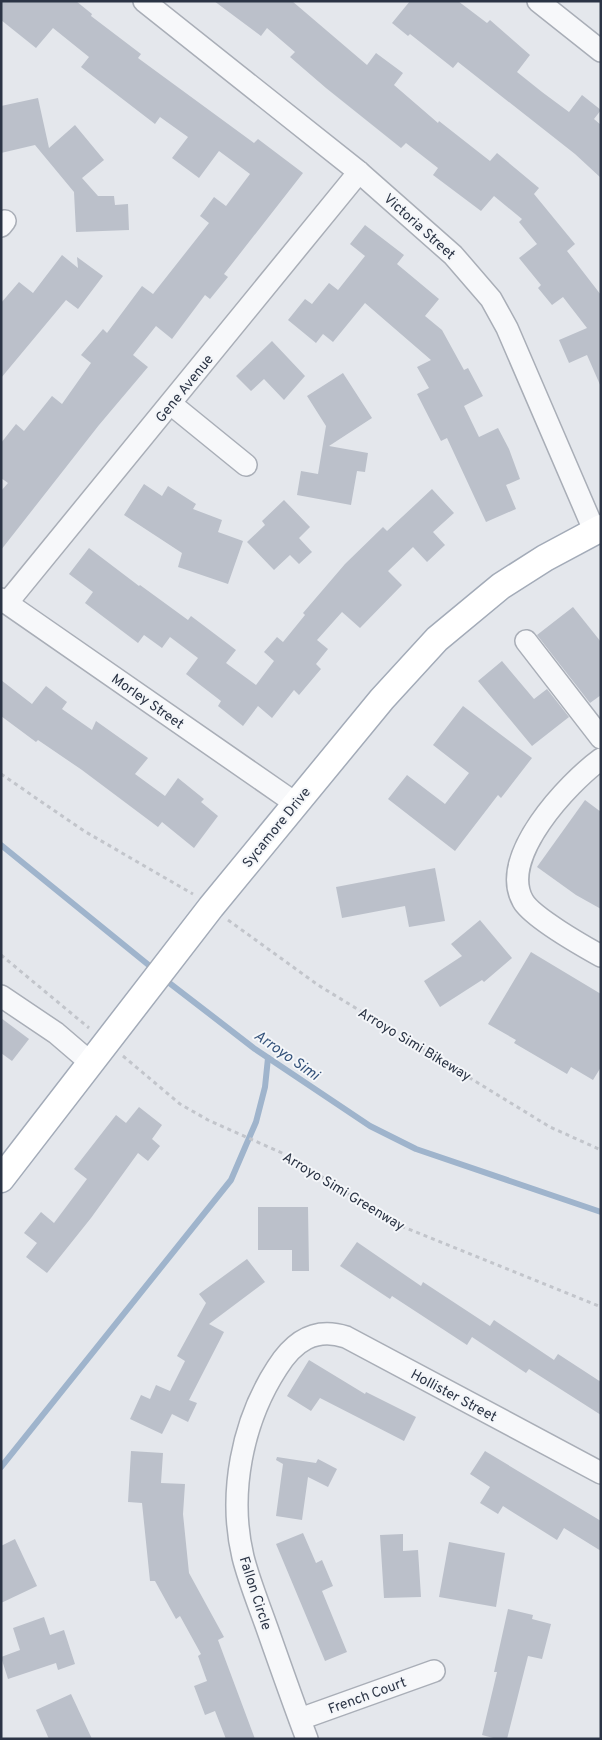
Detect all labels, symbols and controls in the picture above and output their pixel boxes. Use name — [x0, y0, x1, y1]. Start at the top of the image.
street label: Victoria Street — [380, 190, 458, 264]
street label: Gene Avenue — [153, 352, 218, 426]
street label: Morley Street — [108, 671, 187, 733]
street label: Sycamore Drive — [239, 784, 315, 872]
street label: Arroyo Simi Bikeway — [355, 1005, 474, 1086]
water label: Arroyo Simi — [250, 1027, 324, 1086]
street label: Arroyo Simi Greenway — [279, 1149, 407, 1235]
street label: Hollister Street — [407, 1367, 499, 1426]
street label: Fallon Circle — [235, 1555, 274, 1632]
street label: French Court — [326, 1674, 409, 1718]

